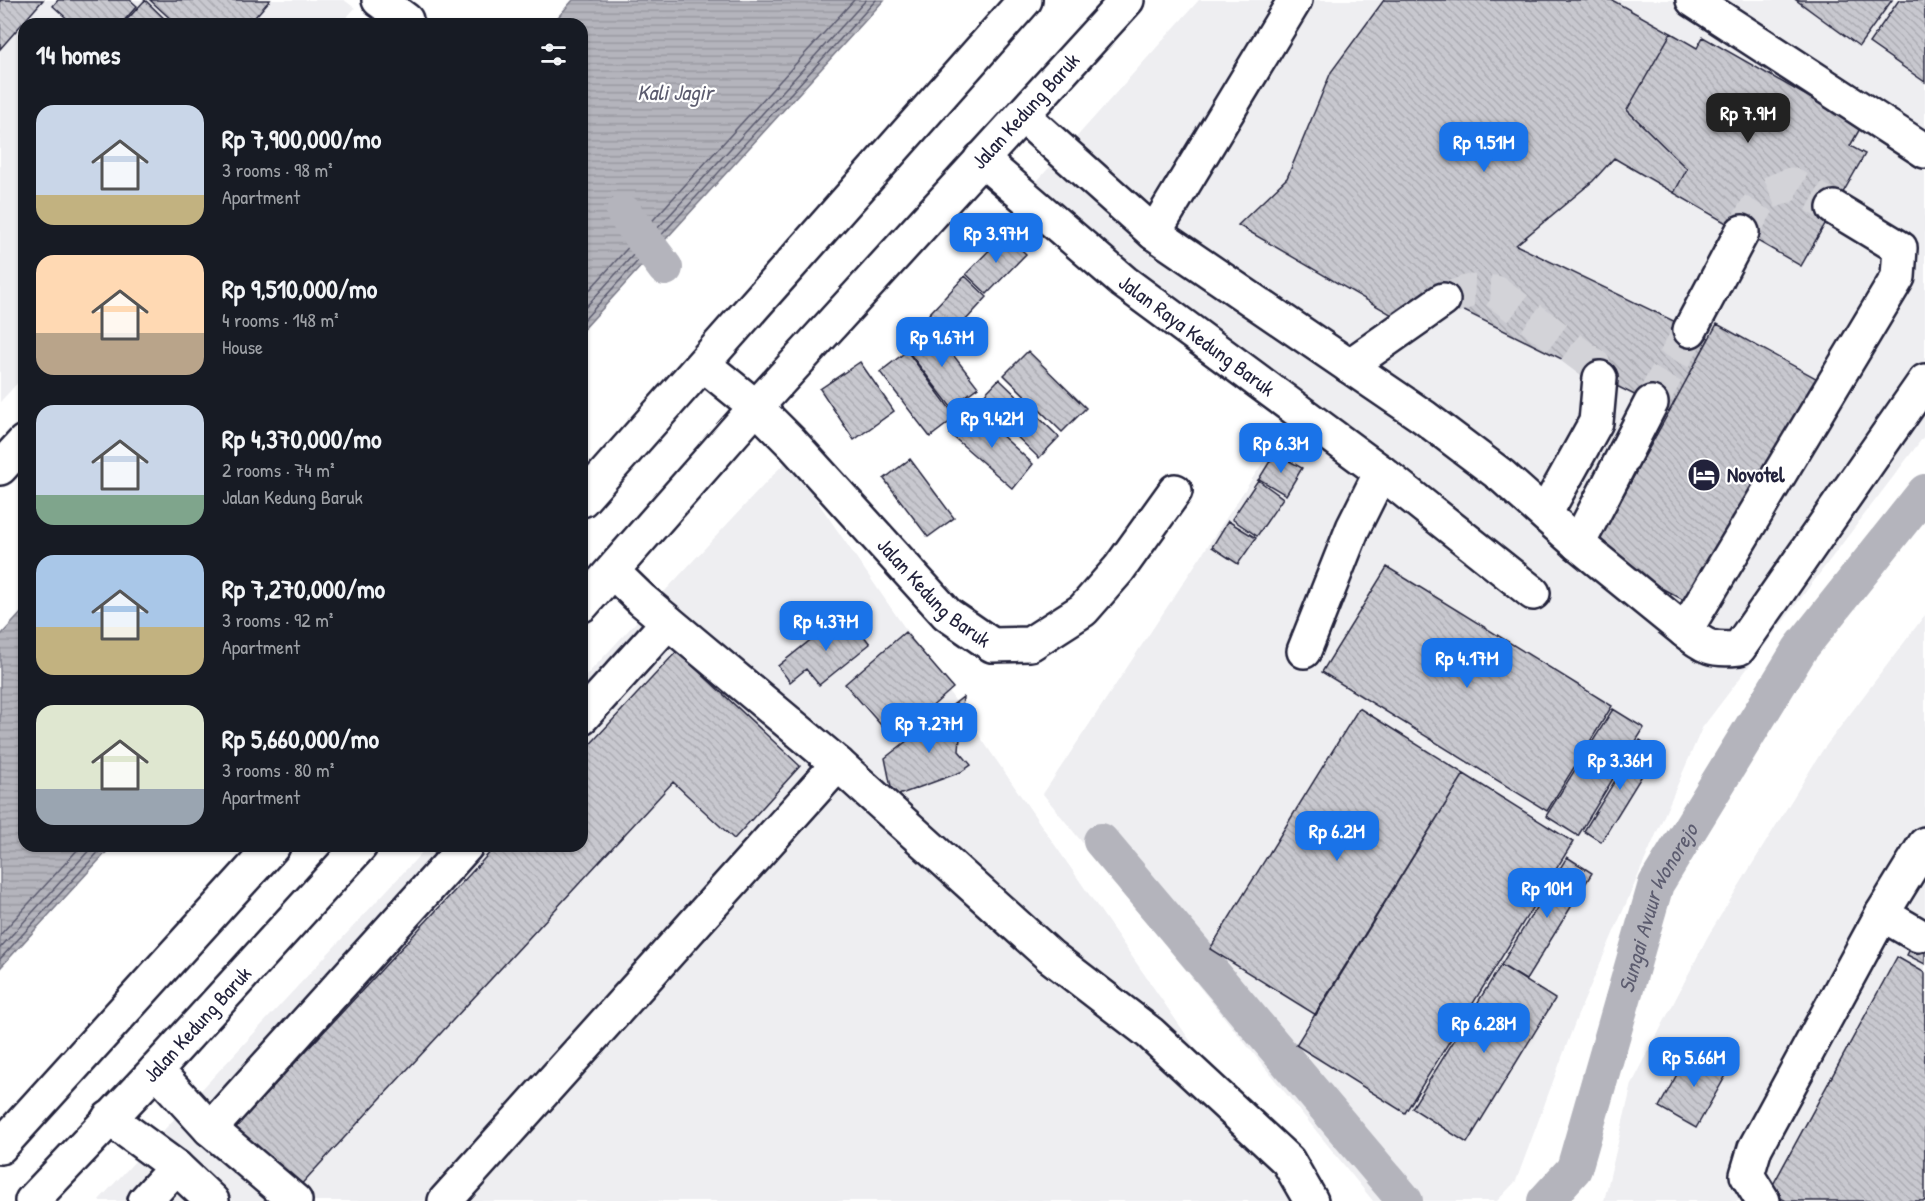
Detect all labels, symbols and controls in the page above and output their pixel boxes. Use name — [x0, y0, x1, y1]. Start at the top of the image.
text: 14 homes — [36, 37, 121, 72]
icon: filters — [537, 38, 570, 71]
street label: Jalan Kedung Baruk — [965, 46, 1086, 175]
water label: Kali Jagir — [637, 77, 715, 107]
pin: Rp 7.9M — [1693, 93, 1803, 144]
text: Rp 7.9M — [1720, 99, 1776, 126]
text: Rp 7,900,000/mo — [222, 121, 381, 156]
pin: Rp 9.51M — [1422, 122, 1546, 173]
text: Rp 9.51M — [1453, 128, 1515, 155]
icon: home — [84, 129, 156, 201]
text: 3 rooms · 98 m² — [222, 156, 333, 183]
text: Apartment — [222, 183, 300, 210]
pin: Rp 3.97M — [934, 213, 1058, 264]
text: Rp 3.97M — [964, 219, 1028, 246]
street label: Jalan Raya Kedung Baruk — [1113, 268, 1281, 403]
text: Rp 9,510,000/mo — [222, 271, 377, 306]
icon: home — [84, 279, 156, 351]
text: 4 rooms · 148 m² — [222, 306, 339, 333]
pin: Rp 9.67M — [880, 317, 1004, 368]
text: Rp 9.67M — [910, 323, 974, 350]
text: House — [222, 333, 263, 360]
pin: Rp 9.42M — [930, 398, 1054, 449]
text: Rp 9.42M — [961, 404, 1023, 431]
text: Rp 4,370,000/mo — [222, 421, 381, 456]
pin: Rp 6.3M — [1226, 423, 1336, 474]
icon: home — [84, 429, 156, 501]
text: Rp 6.3M — [1253, 429, 1309, 456]
text: 2 rooms · 74 m² — [222, 456, 334, 483]
hotel icon: Novotel — [1686, 457, 1722, 493]
place label: Novotel — [1727, 460, 1785, 489]
text: Jalan Kedung Baruk — [222, 483, 363, 510]
street label: Jalan Kedung Baruk — [871, 531, 997, 654]
text: Rp 7,270,000/mo — [222, 571, 385, 606]
icon: home — [84, 579, 156, 651]
pin: Rp 4.37M — [764, 601, 888, 652]
text: 3 rooms · 92 m² — [222, 606, 333, 633]
text: Rp 4.37M — [794, 607, 858, 634]
text: Apartment — [222, 633, 300, 660]
pin: Rp 4.17M — [1405, 638, 1529, 689]
text: Rp 4.17M — [1435, 644, 1499, 671]
pin: Rp 7.27M — [867, 703, 991, 754]
text: Rp 7.27M — [895, 709, 963, 736]
text: Rp 5,660,000/mo — [222, 721, 379, 756]
icon: home — [84, 729, 156, 801]
pin: Rp 3.36M — [1558, 740, 1682, 791]
text: Rp 3.36M — [1588, 746, 1652, 773]
text: 3 rooms · 80 m² — [222, 756, 334, 783]
text: Apartment — [222, 783, 300, 810]
pin: Rp 6.2M — [1282, 811, 1392, 862]
water label: Sungai Avuur Wonorejo — [1611, 816, 1706, 996]
text: Rp 6.2M — [1309, 817, 1365, 844]
pin: Rp 10M — [1498, 868, 1596, 919]
text: Rp 10M — [1522, 874, 1572, 901]
street label: Jalan Kedung Baruk — [137, 959, 258, 1089]
pin: Rp 6.28M — [1422, 1003, 1546, 1054]
text: Rp 6.28M — [1452, 1009, 1516, 1036]
pin: Rp 5.66M — [1632, 1037, 1756, 1088]
text: Rp 5.66M — [1663, 1043, 1725, 1070]

